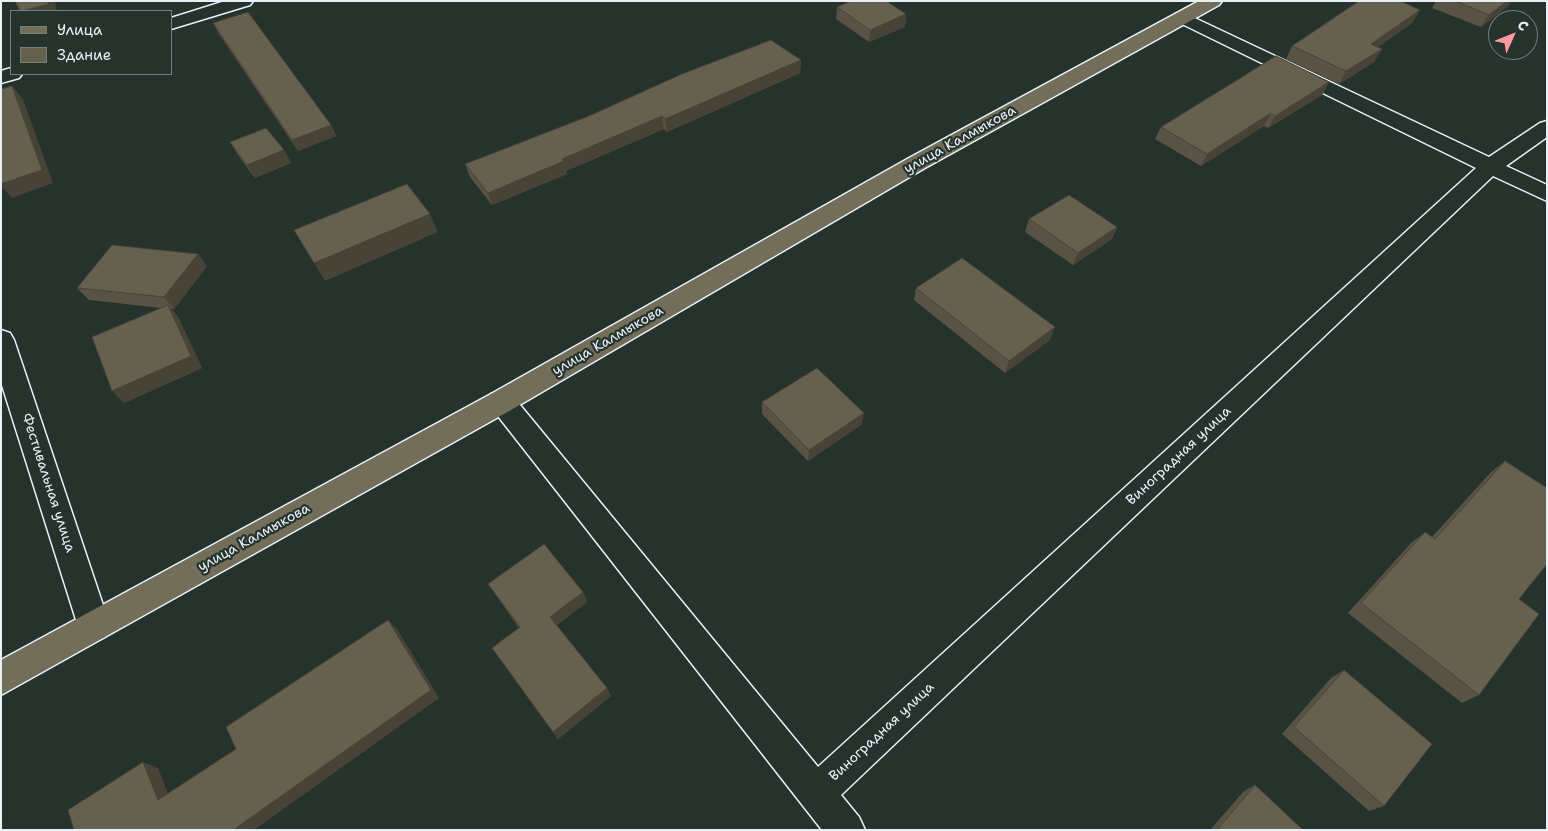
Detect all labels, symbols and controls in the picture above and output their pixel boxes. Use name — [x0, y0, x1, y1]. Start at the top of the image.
legend — [10, 10, 172, 75]
north arrow — [1488, 10, 1538, 60]
text: С — [1514, 16, 1533, 35]
text: Улица — [57, 20, 102, 40]
text: Здание — [57, 45, 111, 65]
street label: улица Калмыкова — [901, 102, 1019, 178]
street label: улица Калмыкова — [550, 302, 666, 380]
street label: Виноградная улица — [1123, 403, 1235, 509]
street label: Фестивальная улица — [18, 411, 78, 555]
street label: улица Калмыкова — [195, 500, 313, 576]
street label: Виноградная улица — [826, 679, 938, 785]

